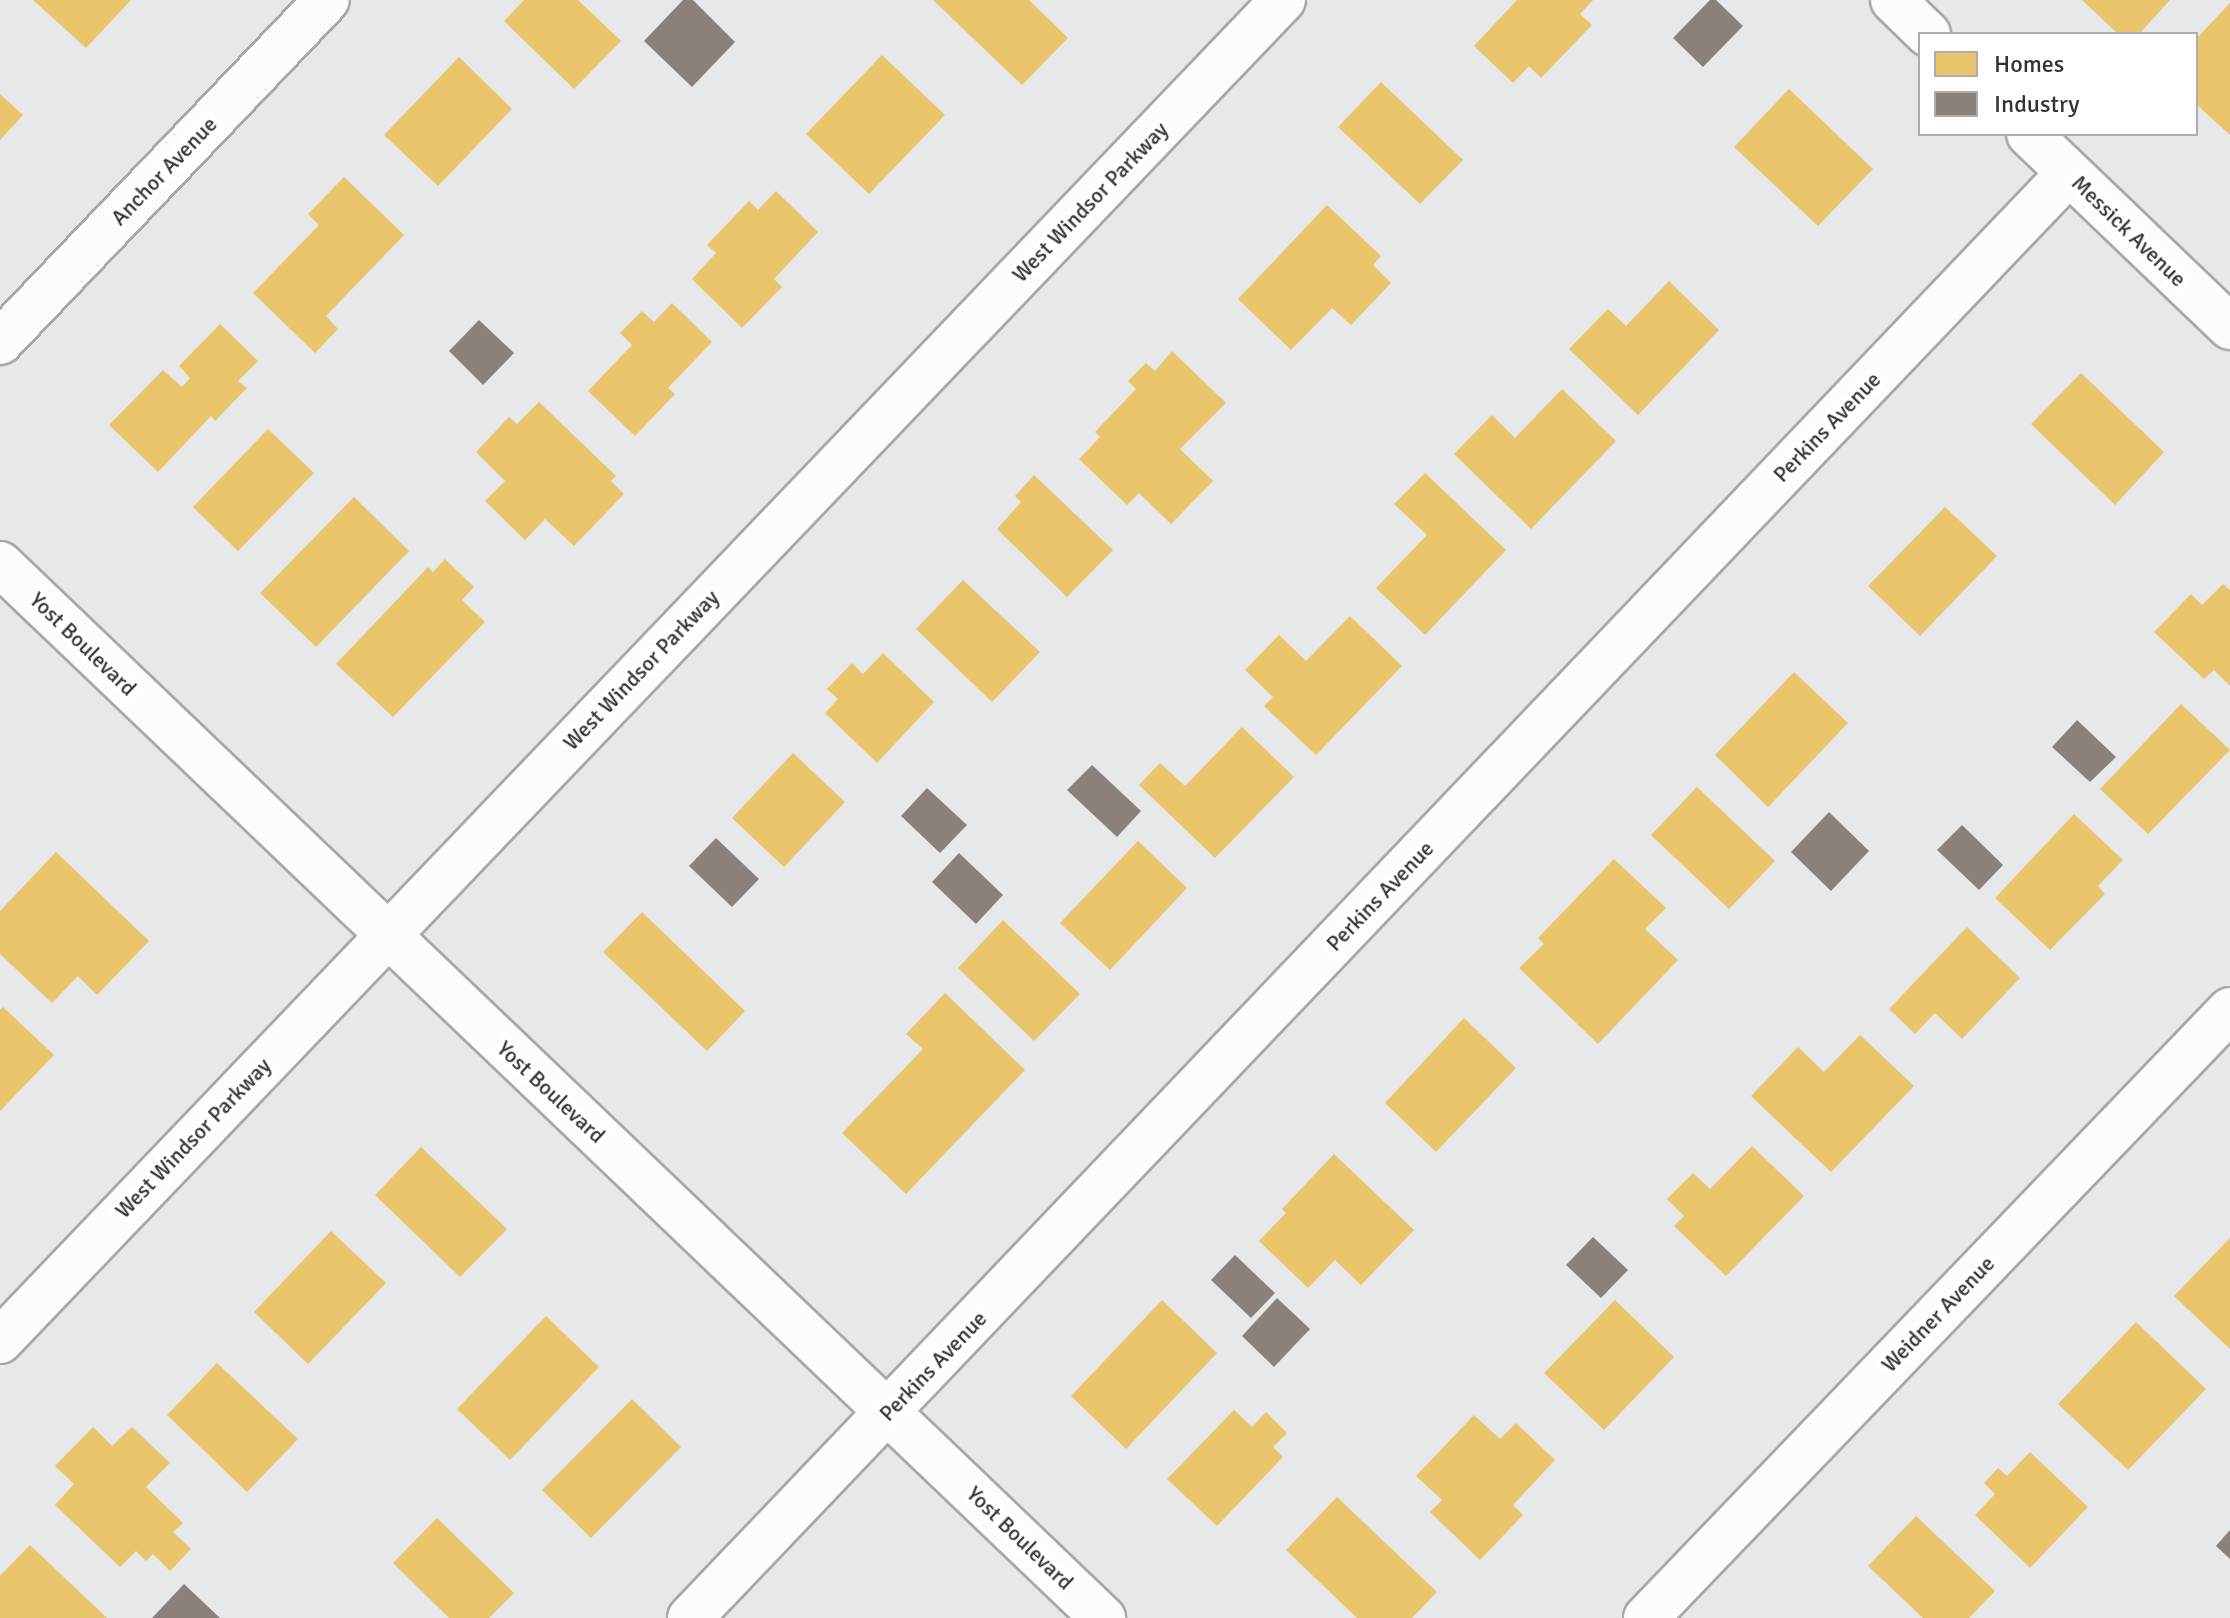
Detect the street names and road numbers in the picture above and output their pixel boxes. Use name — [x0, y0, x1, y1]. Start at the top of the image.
street label: Anchor Avenue — [106, 111, 222, 231]
street label: West Windsor Parkway — [1007, 116, 1173, 288]
street label: Messick Avenue — [2066, 170, 2192, 292]
street label: Perkins Avenue — [1768, 366, 1886, 488]
street label: West Windsor Parkway — [558, 584, 724, 756]
street label: Yost Boulevard — [24, 587, 142, 701]
street label: Perkins Avenue — [1321, 835, 1439, 957]
street label: Yost Boulevard — [492, 1035, 610, 1149]
street label: West Windsor Parkway — [110, 1052, 276, 1224]
street label: Weidner Avenue — [1876, 1250, 2000, 1378]
street label: Perkins Avenue — [874, 1305, 992, 1427]
street label: Yost Boulevard — [961, 1481, 1079, 1595]

